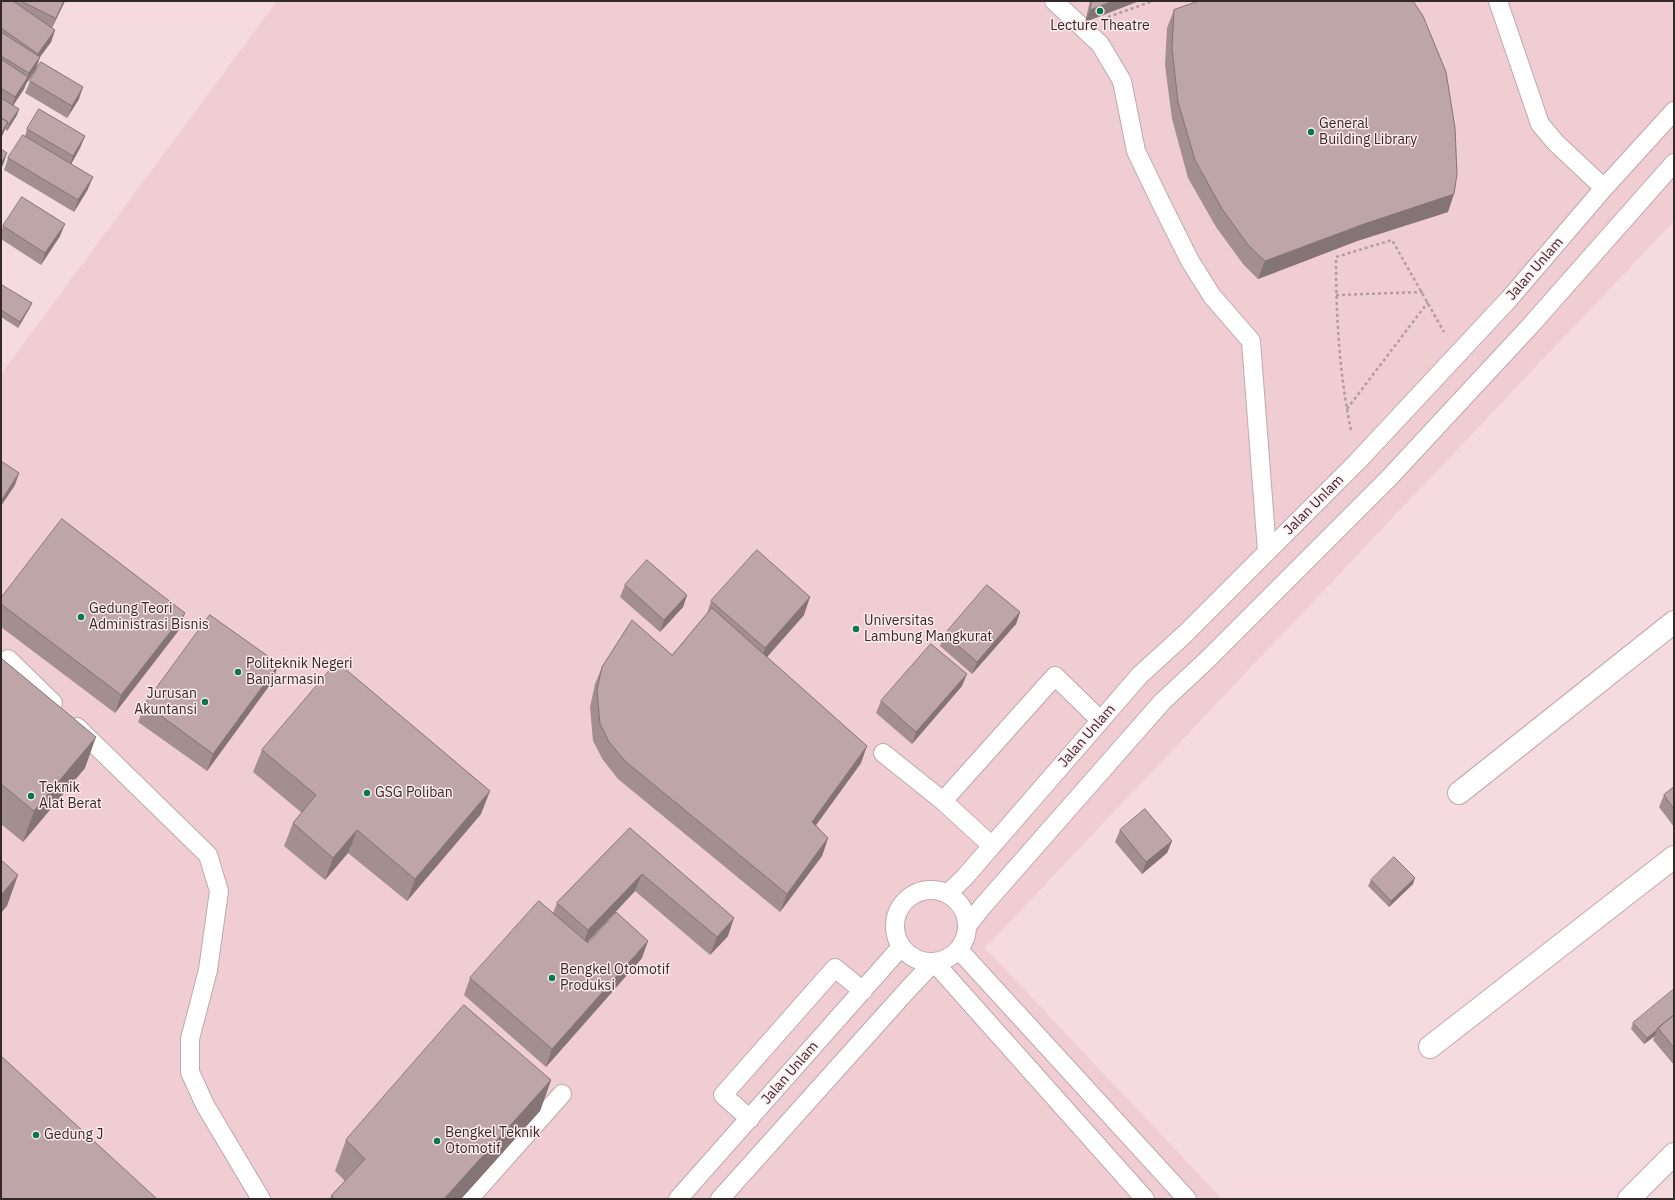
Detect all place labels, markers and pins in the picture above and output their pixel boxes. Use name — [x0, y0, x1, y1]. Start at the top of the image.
marker: Lecture Theatre — [1095, 6, 1105, 16]
place label: Lecture Theatre — [1050, 18, 1150, 34]
place label: General Building Library — [1319, 116, 1417, 148]
marker: General Building Library — [1306, 127, 1316, 137]
place label: Gedung Teori Administrasi Bisnis — [89, 601, 209, 634]
marker: Gedung Teori Administrasi Bisnis — [76, 612, 86, 622]
place label: Universitas Lambung Mangkurat — [864, 613, 992, 646]
marker: Universitas Lambung Mangkurat — [851, 624, 861, 634]
place label: Politeknik Negeri Banjarmasin — [246, 656, 353, 688]
marker: Politeknik Negeri Banjarmasin — [233, 667, 243, 677]
place label: Jurusan Akuntansi — [134, 686, 197, 718]
marker: Jurusan Akuntansi — [200, 697, 210, 707]
place label: Teknik Alat Berat — [39, 780, 102, 812]
place label: GSG Poliban — [375, 785, 453, 801]
marker: GSG Poliban — [362, 788, 372, 798]
marker: Teknik Alat Berat — [26, 791, 36, 801]
place label: Bengkel Otomotif Produksi — [560, 962, 670, 994]
marker: Bengkel Otomotif Produksi — [547, 973, 557, 983]
place label: Bengkel Teknik Otomotif — [445, 1125, 540, 1158]
place label: Gedung J — [44, 1127, 103, 1143]
marker: Gedung J — [31, 1130, 41, 1140]
marker: Bengkel Teknik Otomotif — [432, 1136, 442, 1146]

